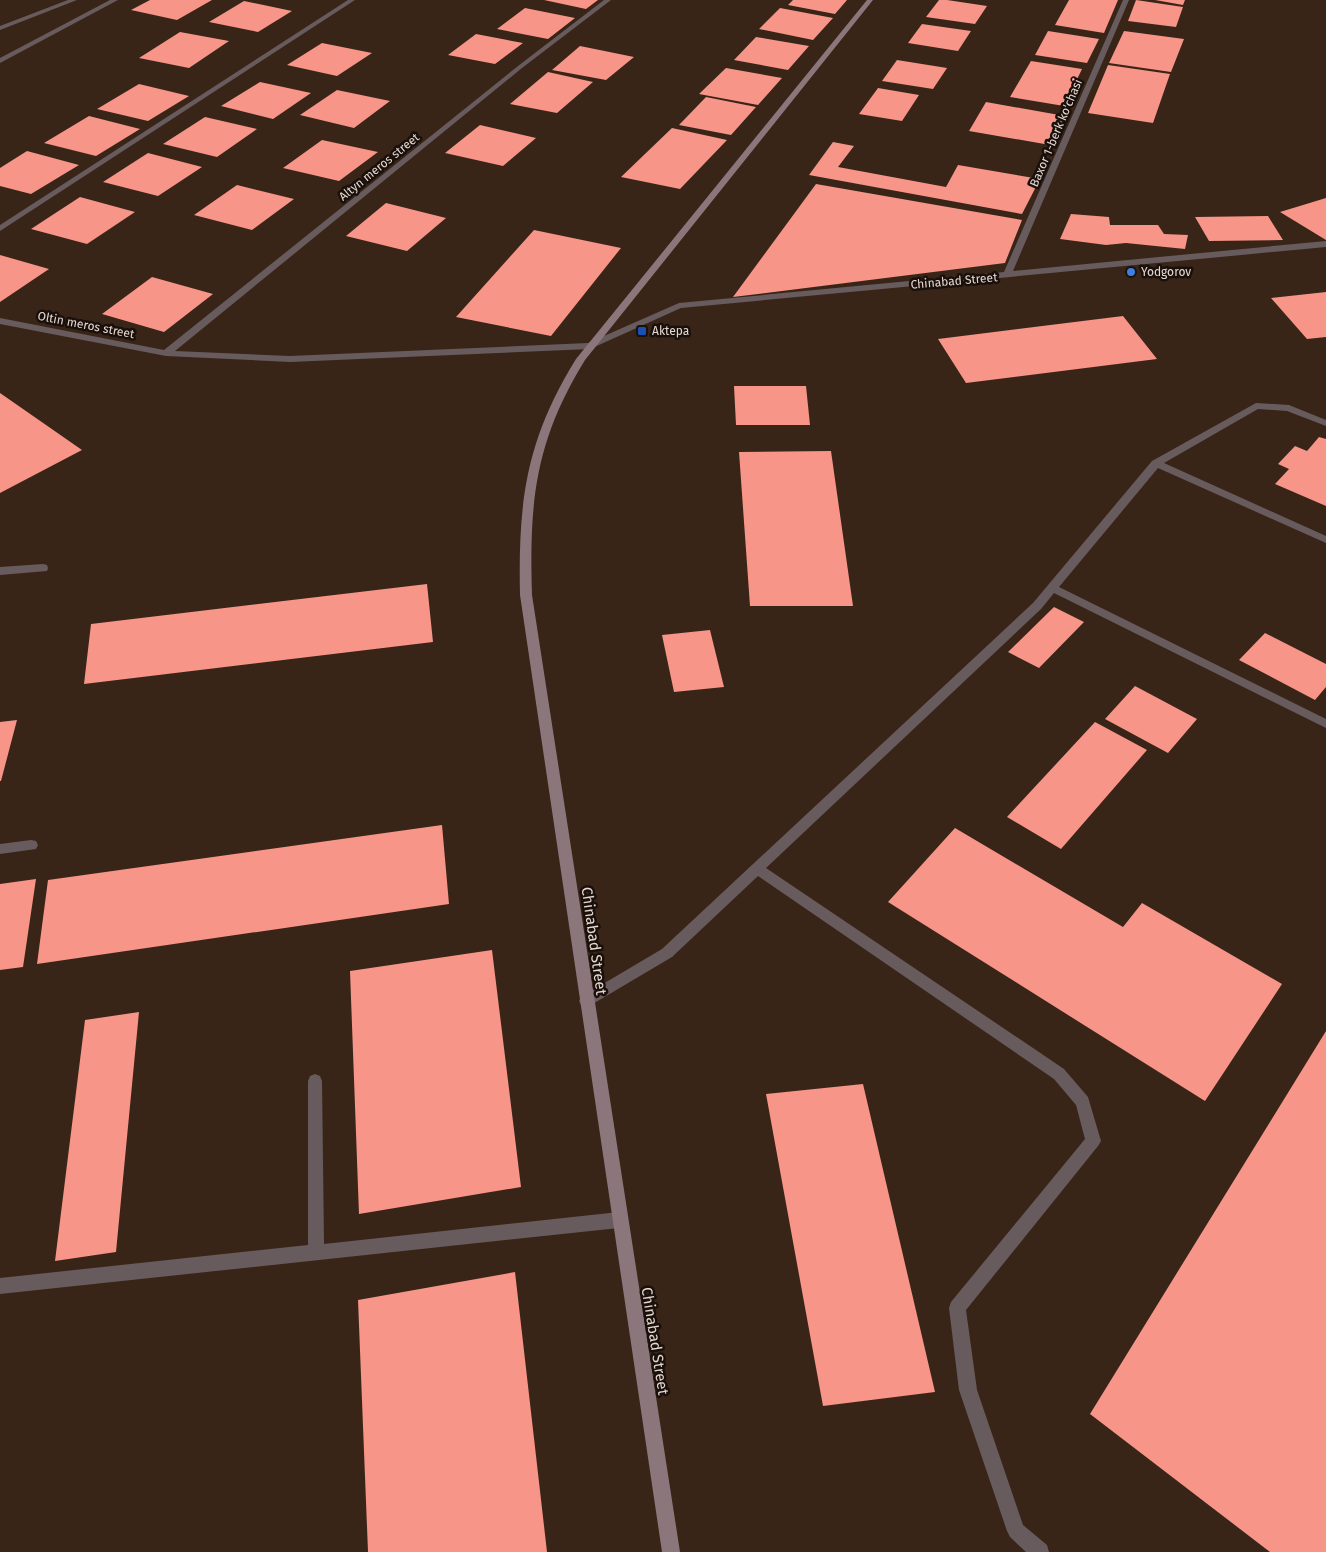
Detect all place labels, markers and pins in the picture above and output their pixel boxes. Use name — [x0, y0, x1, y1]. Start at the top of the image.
place label: Yodgorov — [1141, 265, 1191, 279]
marker: Yodgorov — [1125, 266, 1137, 278]
place label: Aktepa — [652, 324, 689, 338]
marker: Aktepa — [636, 325, 648, 337]

